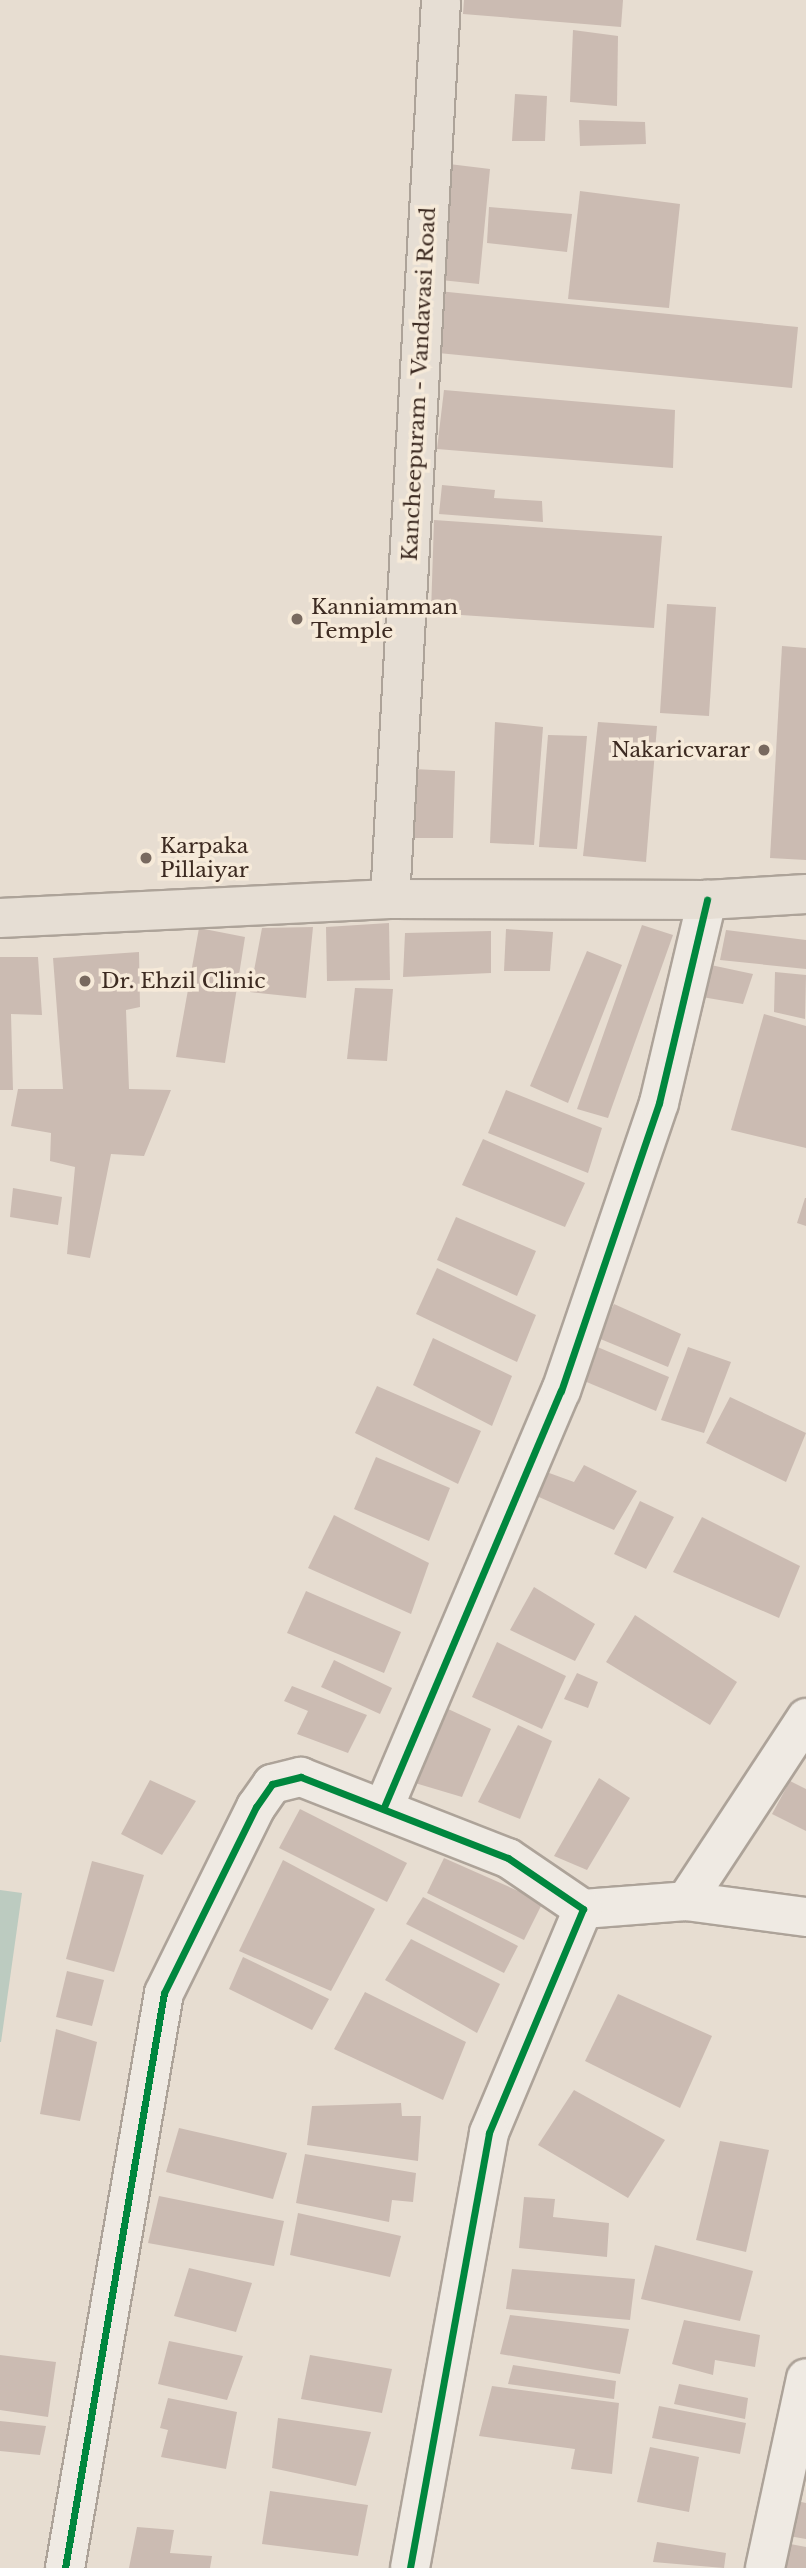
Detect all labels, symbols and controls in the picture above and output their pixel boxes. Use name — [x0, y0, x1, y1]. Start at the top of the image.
street label: Kancheepuram - Vandavasi Road — [397, 206, 441, 562]
place label: Kanniamman Temple — [311, 594, 458, 644]
marker: Kanniamman Temple — [289, 611, 305, 627]
place label: Nakaricvarar — [611, 737, 750, 763]
marker: Nakaricvarar — [756, 742, 772, 758]
place label: Karpaka Pillaiyar — [160, 833, 249, 883]
marker: Karpaka Pillaiyar — [138, 850, 154, 866]
place label: Dr. Ehzil Clinic — [101, 968, 265, 994]
marker: Dr. Ehzil Clinic — [75, 971, 95, 991]

